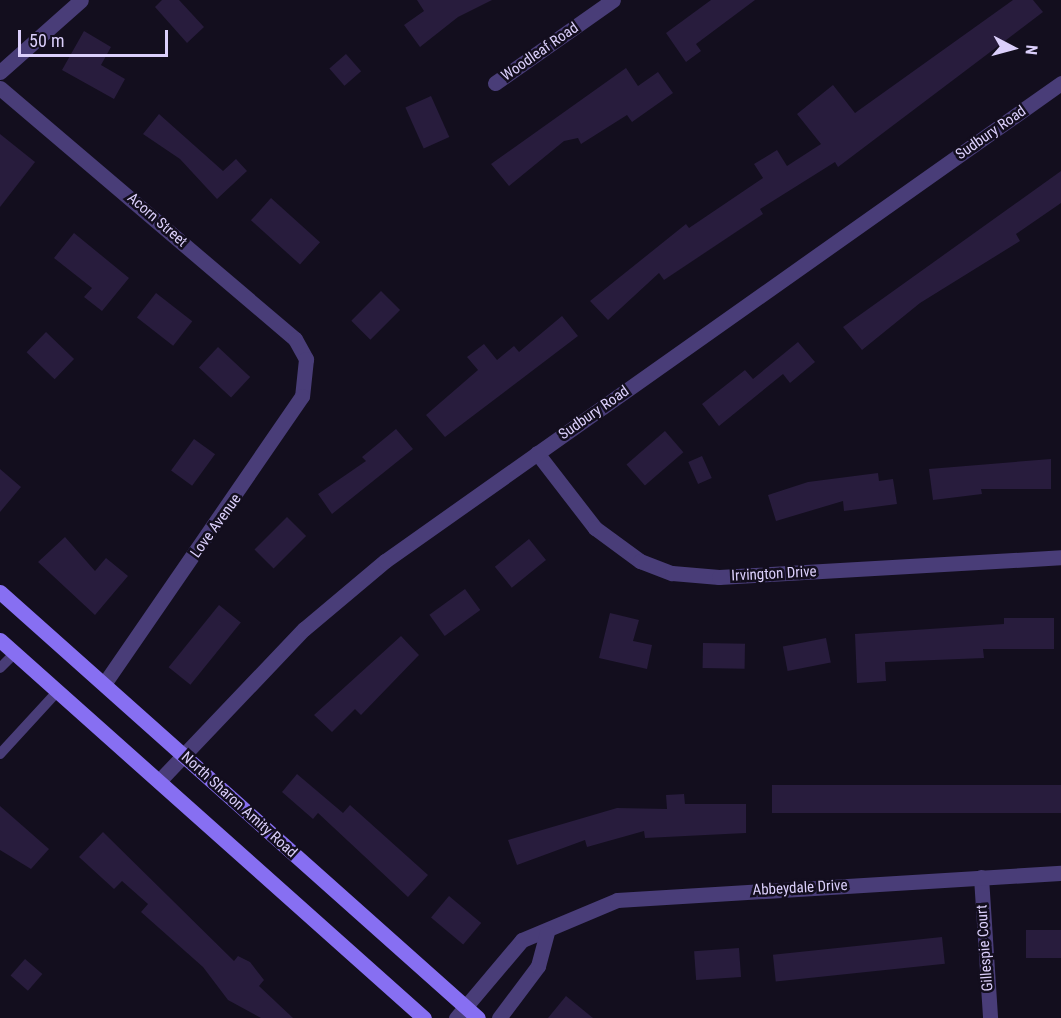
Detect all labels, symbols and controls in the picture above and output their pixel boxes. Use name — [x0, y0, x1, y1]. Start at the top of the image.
scale bar — [21, 18, 171, 56]
north arrow — [983, 18, 1043, 78]
street label: Woodleaf Road — [498, 19, 582, 85]
text: 50 m — [29, 30, 64, 51]
text: N — [1021, 44, 1041, 56]
street label: Sudbury Road — [952, 102, 1030, 164]
street label: Acorn Street — [123, 189, 191, 251]
street label: Sudbury Road — [555, 382, 633, 444]
street label: Love Avenue — [187, 491, 245, 561]
street label: Irvington Drive — [731, 563, 817, 585]
street label: North Sharon Amity Road — [177, 748, 301, 862]
street label: Abbeydale Drive — [752, 877, 848, 899]
street label: Gillespie Court — [973, 904, 997, 992]

